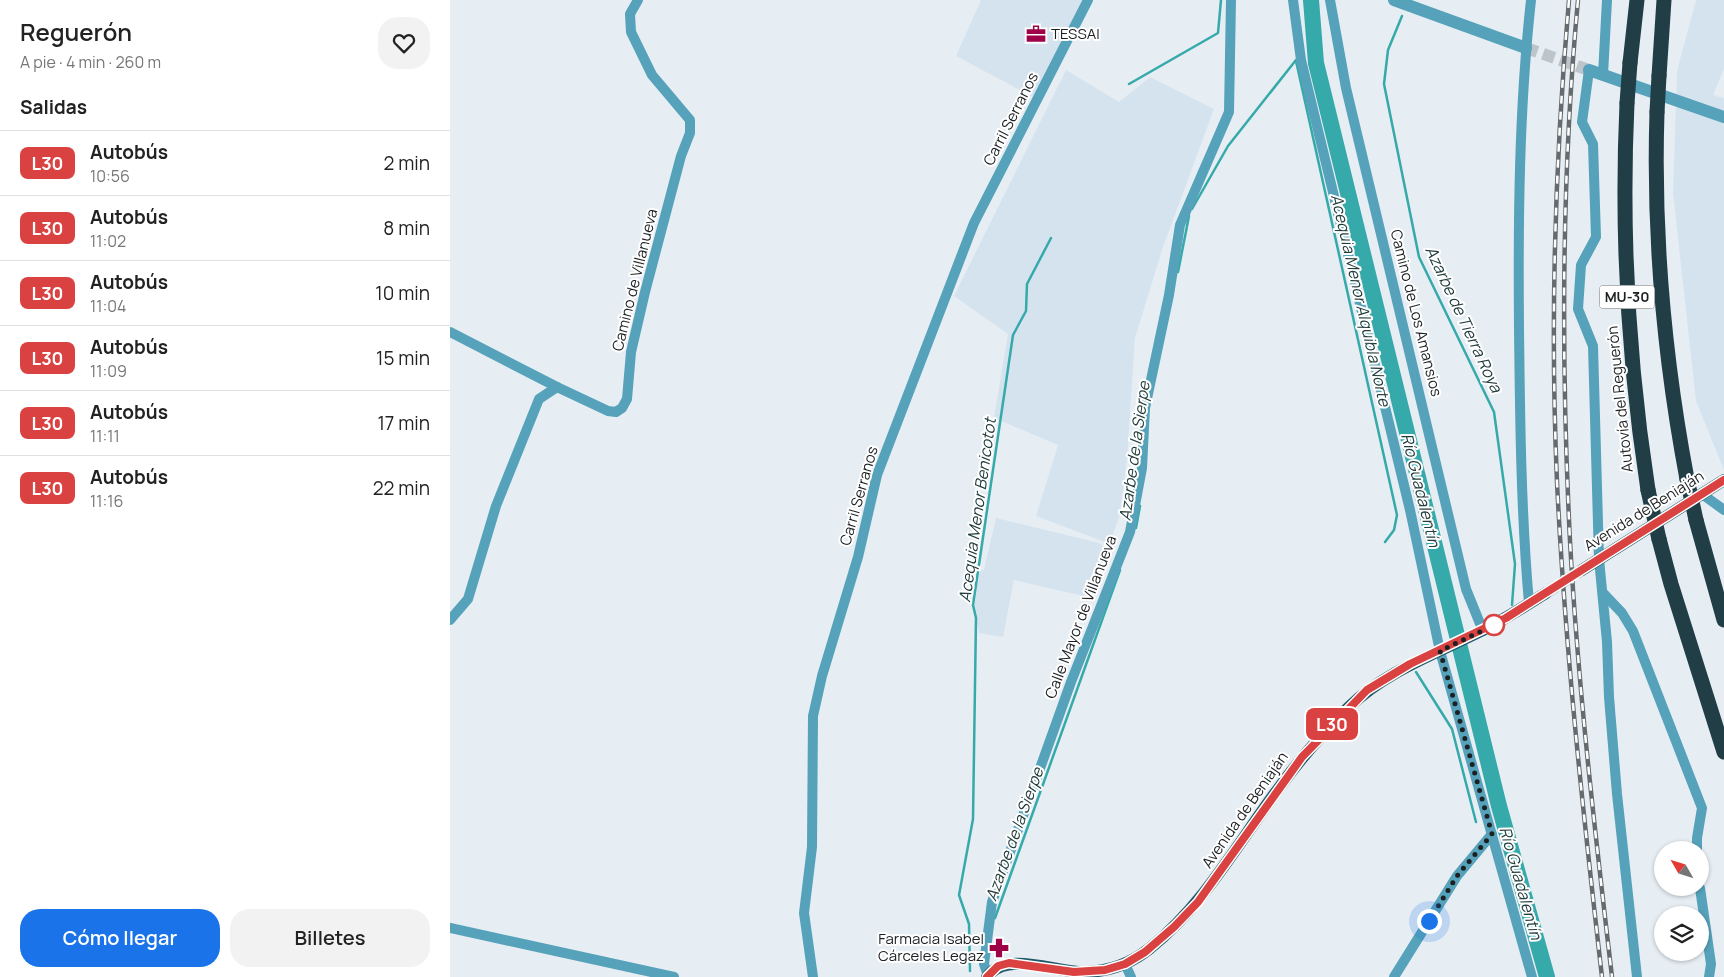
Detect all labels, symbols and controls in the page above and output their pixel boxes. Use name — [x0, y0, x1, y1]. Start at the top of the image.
text: Reguerón — [20, 15, 132, 48]
button: heart — [378, 17, 430, 69]
office icon: TESSAI — [1025, 23, 1047, 45]
place label: TESSAI — [1051, 23, 1100, 44]
text: A pie · 4 min · 260 m — [20, 51, 161, 73]
street label: Carril Serranos — [978, 68, 1043, 169]
text: Salidas — [20, 94, 87, 120]
text: Autobús — [90, 139, 168, 165]
text: 2 min — [384, 150, 430, 176]
text: L30 — [32, 151, 63, 175]
text: 10:56 — [90, 165, 130, 187]
water label: Acequia Menor Alquibla Norte — [1326, 192, 1396, 410]
text: Autobús — [90, 204, 168, 230]
street label: Camino de Villanueva — [607, 206, 662, 353]
text: 8 min — [383, 215, 430, 241]
text: L30 — [32, 216, 63, 240]
street label: Camino de Los Amansios — [1386, 227, 1447, 399]
text: 11:02 — [90, 230, 126, 252]
water label: Azarbe de Tierra Roya — [1420, 242, 1508, 397]
text: Autobús — [90, 269, 168, 295]
text: 10 min — [375, 280, 430, 306]
text: L30 — [32, 281, 63, 305]
road number: MU-30 — [1600, 286, 1654, 308]
text: 11:04 — [90, 295, 126, 317]
street label: Autovía del Reguerón — [1601, 325, 1638, 473]
text: Autobús — [90, 334, 168, 360]
text: 15 min — [376, 345, 430, 371]
text: L30 — [32, 346, 63, 370]
text: 11:09 — [90, 360, 127, 382]
water label: Azarbe de la Sierpe — [1113, 378, 1155, 522]
text: Autobús — [90, 399, 168, 425]
text: 17 min — [377, 410, 430, 436]
text: L30 — [32, 411, 63, 435]
water label: Acequia Menor Benicotot — [953, 415, 1001, 603]
text: 11:11 — [90, 425, 120, 447]
water label: Río Guadalentín — [1396, 431, 1446, 550]
street label: Carril Serranos — [834, 444, 883, 548]
text: Autobús — [90, 464, 168, 490]
street label: Avenida de Beniaján — [1580, 465, 1708, 556]
text: 22 min — [373, 475, 430, 501]
text: L30 — [32, 476, 63, 500]
text: 11:16 — [90, 490, 123, 512]
street label: Calle Mayor de Villanueva — [1040, 532, 1121, 701]
unlabelled marker — [1483, 614, 1505, 636]
line badge: L30 — [1303, 708, 1361, 740]
text: L30 — [1316, 712, 1348, 736]
street label: Avenida de Beniaján — [1197, 747, 1293, 872]
water label: Azarbe de la Sierpe — [980, 763, 1049, 904]
water label: Río Guadalentín — [1494, 824, 1548, 943]
north arrow — [1654, 841, 1709, 896]
map controls — [1654, 841, 1709, 961]
button: layers — [1654, 906, 1709, 961]
button: Cómo llegar — [20, 909, 220, 967]
button: Billetes — [230, 909, 430, 967]
your location — [1417, 909, 1442, 934]
place label: Farmacia Isabel Cárceles Legaz — [878, 928, 984, 966]
pharmacy icon: Farmacia Isabel Cárceles Legaz — [988, 937, 1010, 959]

